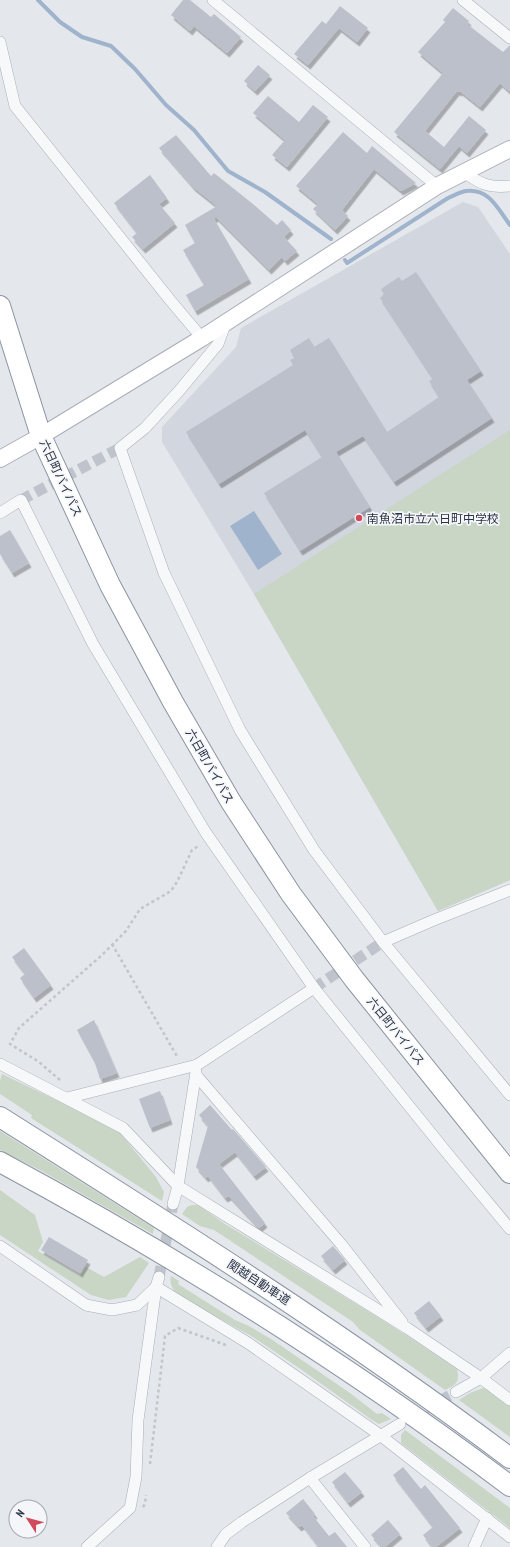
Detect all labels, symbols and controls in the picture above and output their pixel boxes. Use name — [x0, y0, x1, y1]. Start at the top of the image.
street label: 六日町バイパス — [37, 437, 85, 519]
place label: 南魚沼市立六日町中学校 — [367, 511, 499, 526]
marker: 南魚沼市立六日町中学校 — [354, 513, 364, 523]
street label: 六日町バイパス — [183, 726, 237, 806]
street label: 六日町バイパス — [364, 994, 428, 1068]
street label: 関越自動車道 — [225, 1256, 293, 1308]
north arrow — [8, 1499, 48, 1539]
text: N — [12, 1507, 27, 1520]

